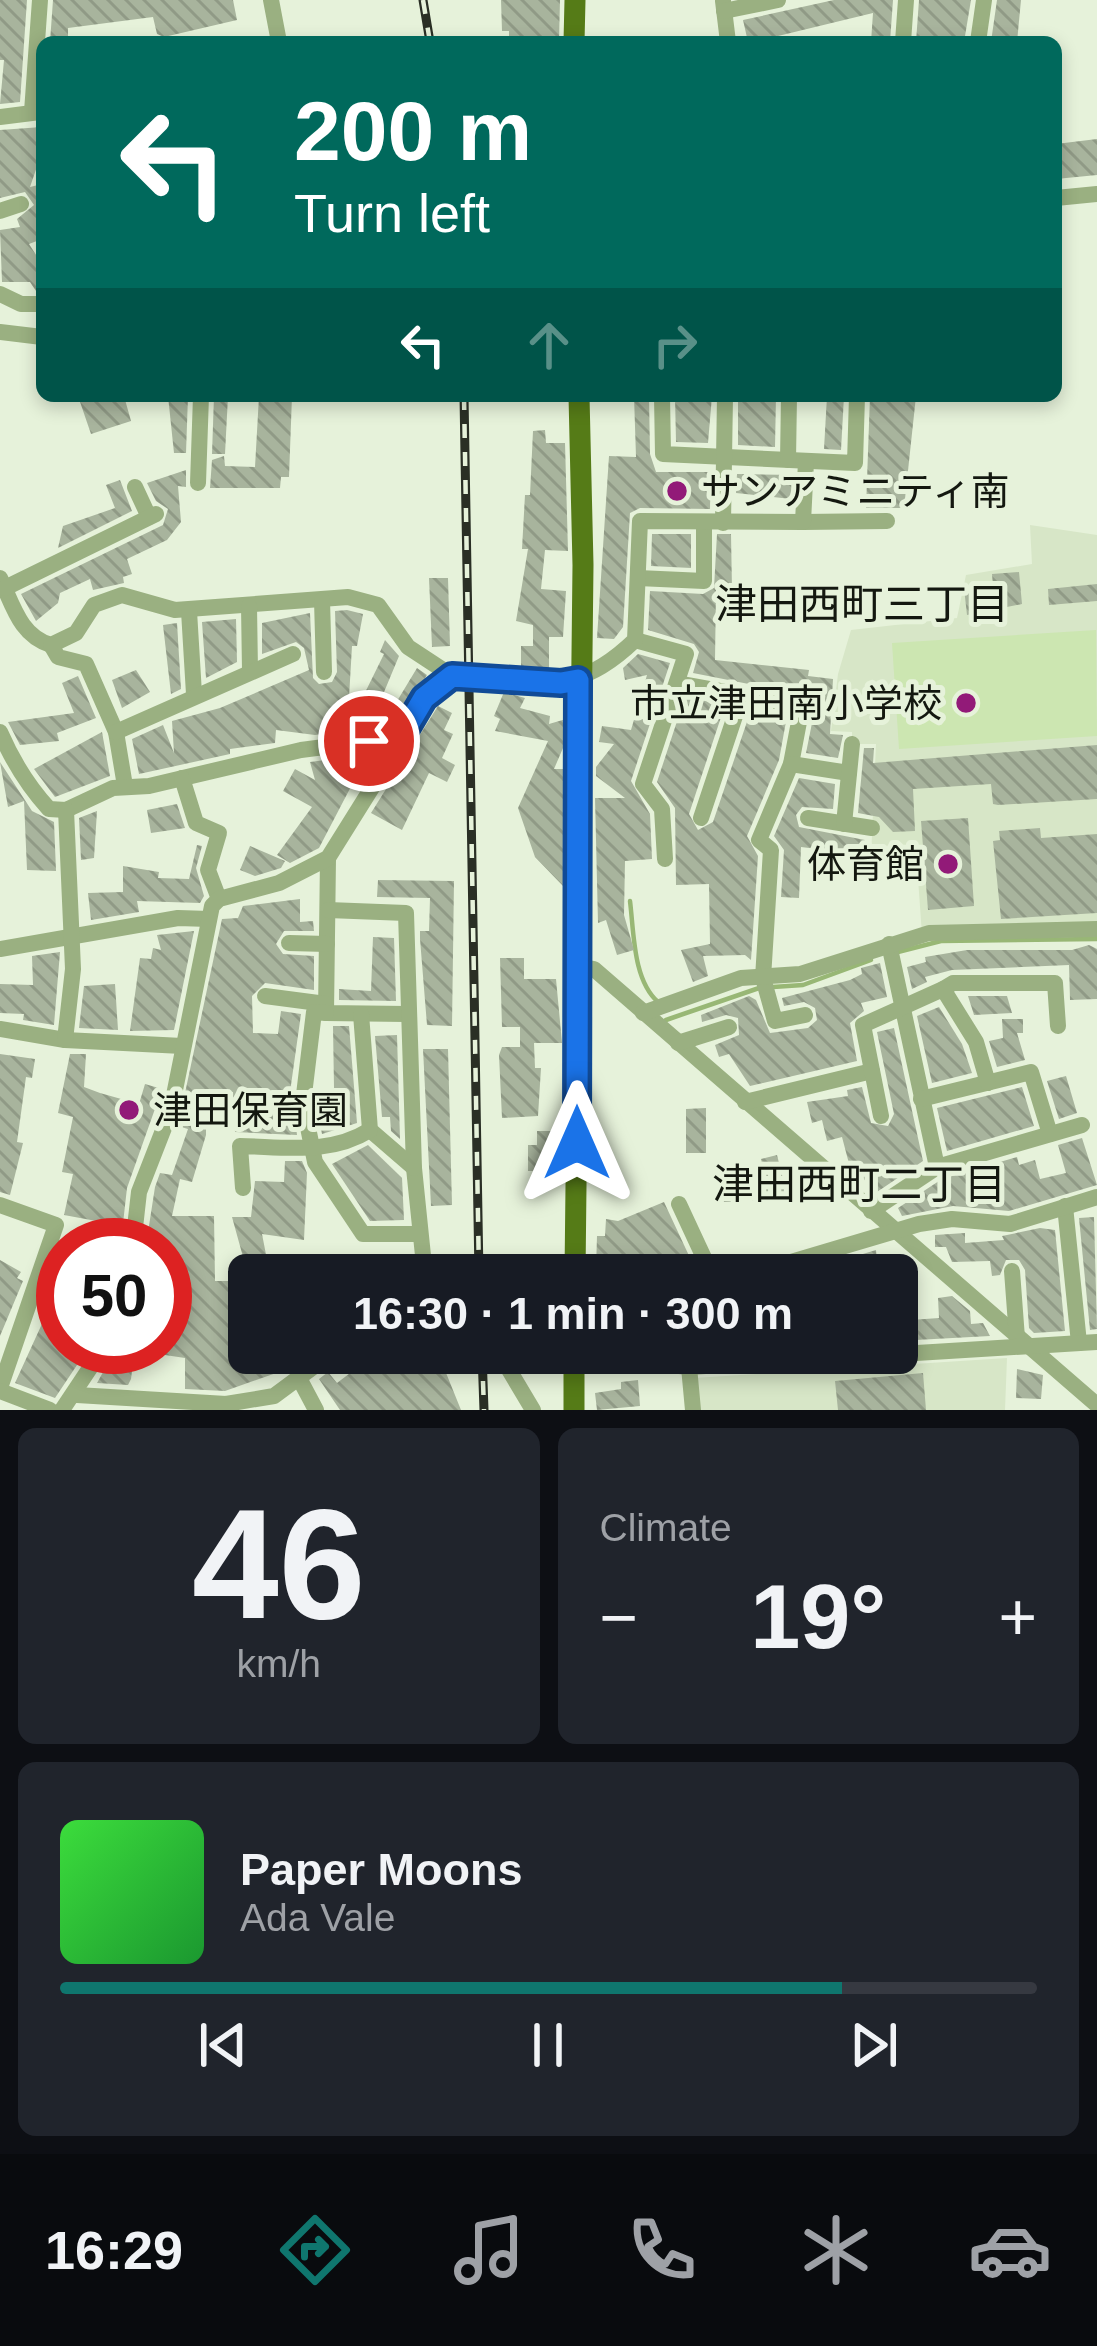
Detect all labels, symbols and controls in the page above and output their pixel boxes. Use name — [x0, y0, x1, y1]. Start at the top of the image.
icon: left — [96, 84, 252, 240]
text: 200 m — [294, 84, 532, 178]
text: Turn left — [294, 183, 490, 243]
icon: left — [390, 312, 456, 378]
icon: ahead — [516, 312, 582, 378]
icon: right — [642, 312, 708, 378]
place label: サンアミニティ南 — [701, 470, 1010, 513]
marker: サンアミニティ南 — [664, 478, 690, 504]
district label: 津田西町三丁目 — [715, 581, 1009, 628]
place label: 市立津田南小学校 — [630, 682, 942, 725]
pin — [318, 690, 420, 792]
marker: 市立津田南小学校 — [953, 690, 979, 716]
icon: arrive — [336, 708, 402, 774]
place label: 体育館 — [807, 843, 924, 886]
marker: 体育館 — [935, 851, 961, 877]
position arrow — [514, 1080, 640, 1206]
place label: 津田保育園 — [153, 1089, 348, 1132]
marker: 津田保育園 — [116, 1097, 142, 1123]
district label: 津田西町二丁目 — [712, 1161, 1006, 1208]
speed limit sign: 50 — [36, 1218, 192, 1374]
text: 16:30 · 1 min · 300 m — [353, 1288, 793, 1339]
text: 46 — [192, 1477, 366, 1651]
text: Climate — [600, 1506, 732, 1549]
text: 19° — [750, 1567, 886, 1667]
text: − — [600, 1580, 638, 1654]
text: + — [998, 1580, 1037, 1654]
text: km/h — [236, 1642, 321, 1685]
text: Paper Moons — [240, 1844, 523, 1895]
text: Ada Vale — [240, 1896, 395, 1939]
icon: previous — [190, 2012, 256, 2078]
icon: pause — [515, 2012, 581, 2078]
icon: next — [841, 2012, 907, 2078]
icon: directions — [273, 2208, 357, 2292]
icon: music — [447, 2208, 531, 2292]
icon: phone — [620, 2208, 704, 2292]
icon: climate — [794, 2208, 878, 2292]
icon: car — [968, 2208, 1052, 2292]
text: 16:29 — [45, 2220, 183, 2280]

